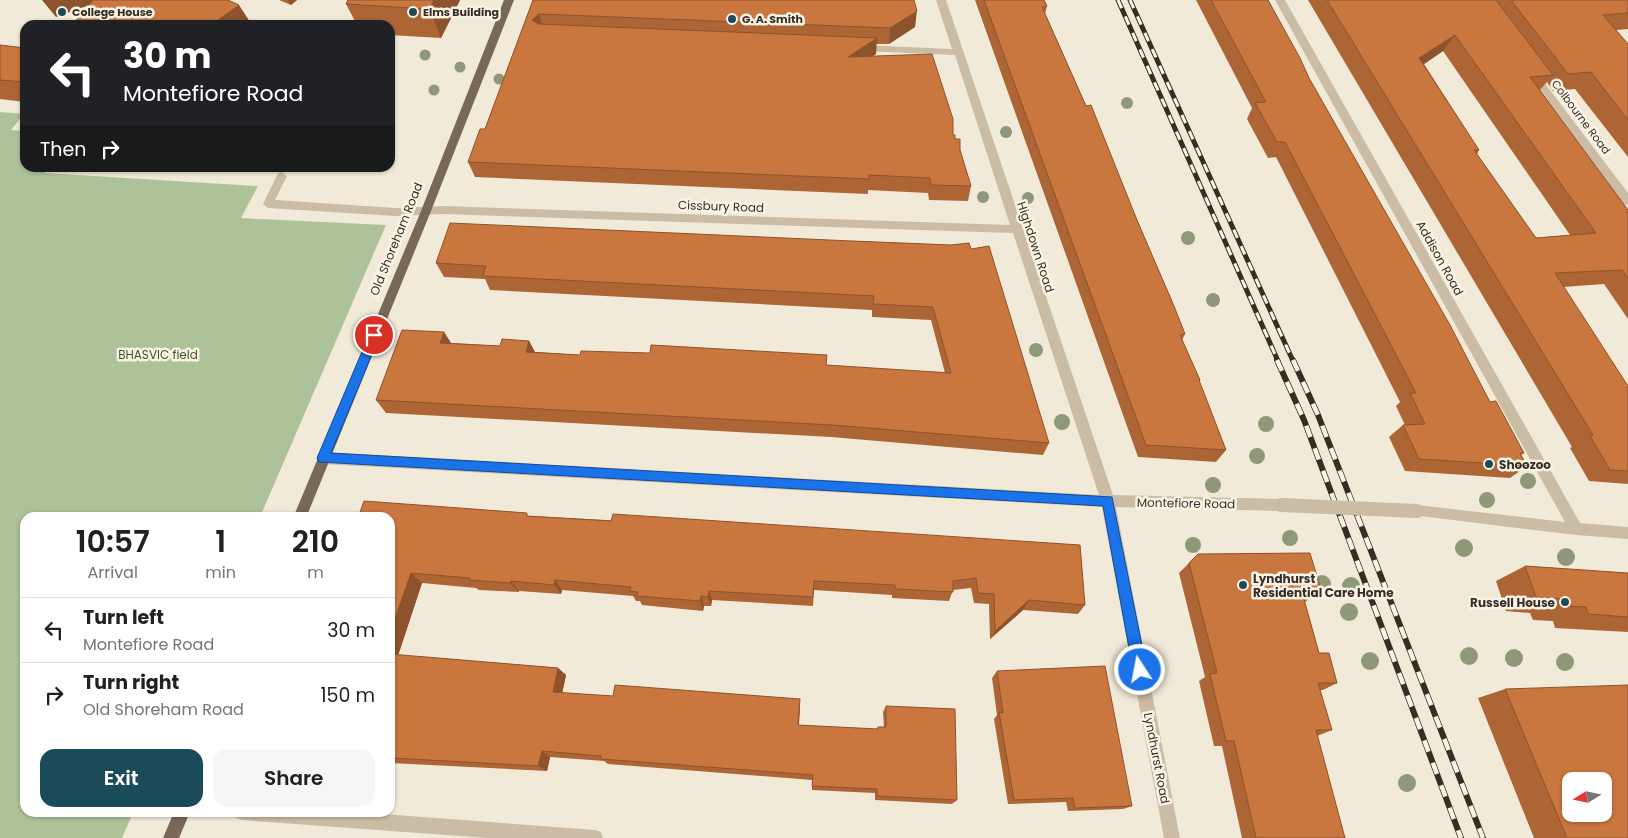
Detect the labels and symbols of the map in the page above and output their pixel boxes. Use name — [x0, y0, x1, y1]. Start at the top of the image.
place label: College House — [72, 4, 153, 20]
place label: Elms Building — [423, 4, 499, 20]
marker: College House — [56, 6, 68, 18]
marker: Elms Building — [407, 6, 419, 18]
place label: G. A. Smith — [742, 11, 803, 27]
marker: G. A. Smith — [726, 13, 738, 25]
street label: Colbourne Road — [1548, 77, 1614, 157]
street label: Old Shoreham Road — [366, 180, 426, 298]
street label: Cissbury Road — [678, 196, 764, 216]
street label: Highdown Road — [1013, 199, 1059, 295]
street label: Addison Road — [1412, 217, 1468, 299]
pin — [353, 314, 395, 356]
park label: BHASVIC field — [118, 346, 198, 363]
place label: Shoozoo — [1499, 456, 1551, 473]
marker: Shoozoo — [1483, 458, 1495, 470]
street label: Montefiore Road — [1137, 494, 1235, 512]
place label: Lyndhurst Residential Care Home — [1253, 570, 1394, 601]
marker: Lyndhurst Residential Care Home — [1237, 579, 1249, 591]
place label: Russell House — [1470, 594, 1556, 611]
marker: Russell House — [1559, 596, 1571, 608]
position arrow — [1113, 643, 1165, 695]
street label: Lyndhurst Road — [1140, 711, 1174, 805]
north arrow — [1562, 772, 1612, 822]

